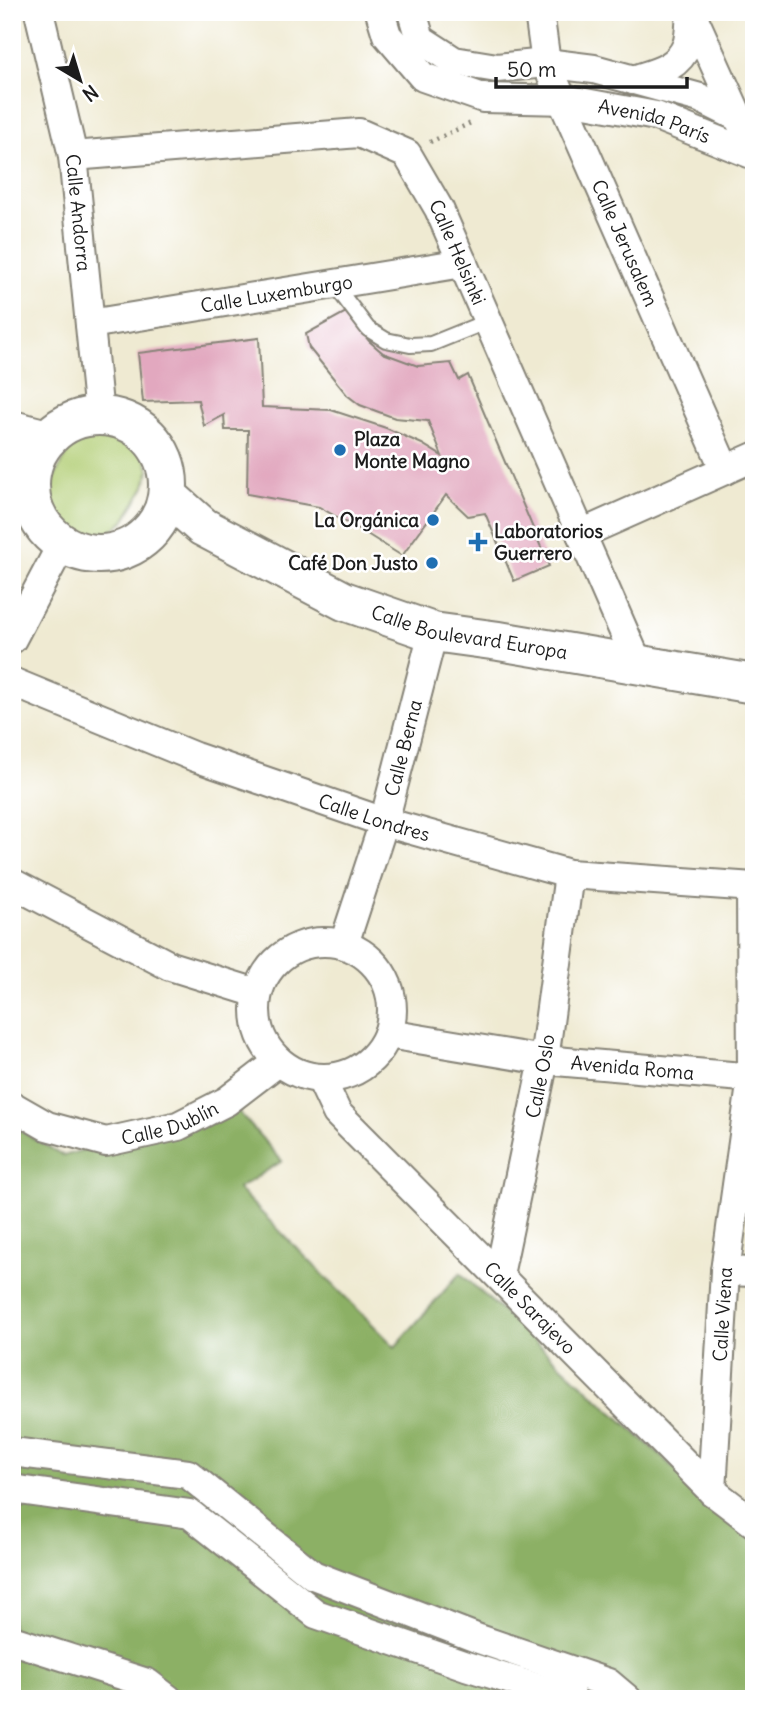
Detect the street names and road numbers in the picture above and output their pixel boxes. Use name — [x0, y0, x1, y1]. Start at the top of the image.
street label: Avenida París — [596, 94, 714, 148]
street label: Calle Andorra — [61, 153, 97, 273]
street label: Calle Jerusalem — [587, 176, 663, 310]
street label: Calle Helsinki — [424, 195, 491, 308]
street label: Calle Luxemburgo — [199, 269, 354, 318]
street label: Calle Boulevard Europa — [368, 599, 570, 664]
street label: Calle Berna — [379, 697, 427, 799]
street label: Calle Londres — [315, 788, 433, 846]
street label: Calle Oslo — [520, 1033, 559, 1120]
street label: Avenida Roma — [570, 1050, 695, 1085]
street label: Calle Dublín — [119, 1096, 222, 1150]
street label: Calle Sarajevo — [479, 1256, 581, 1359]
street label: Calle Viena — [708, 1266, 737, 1362]

